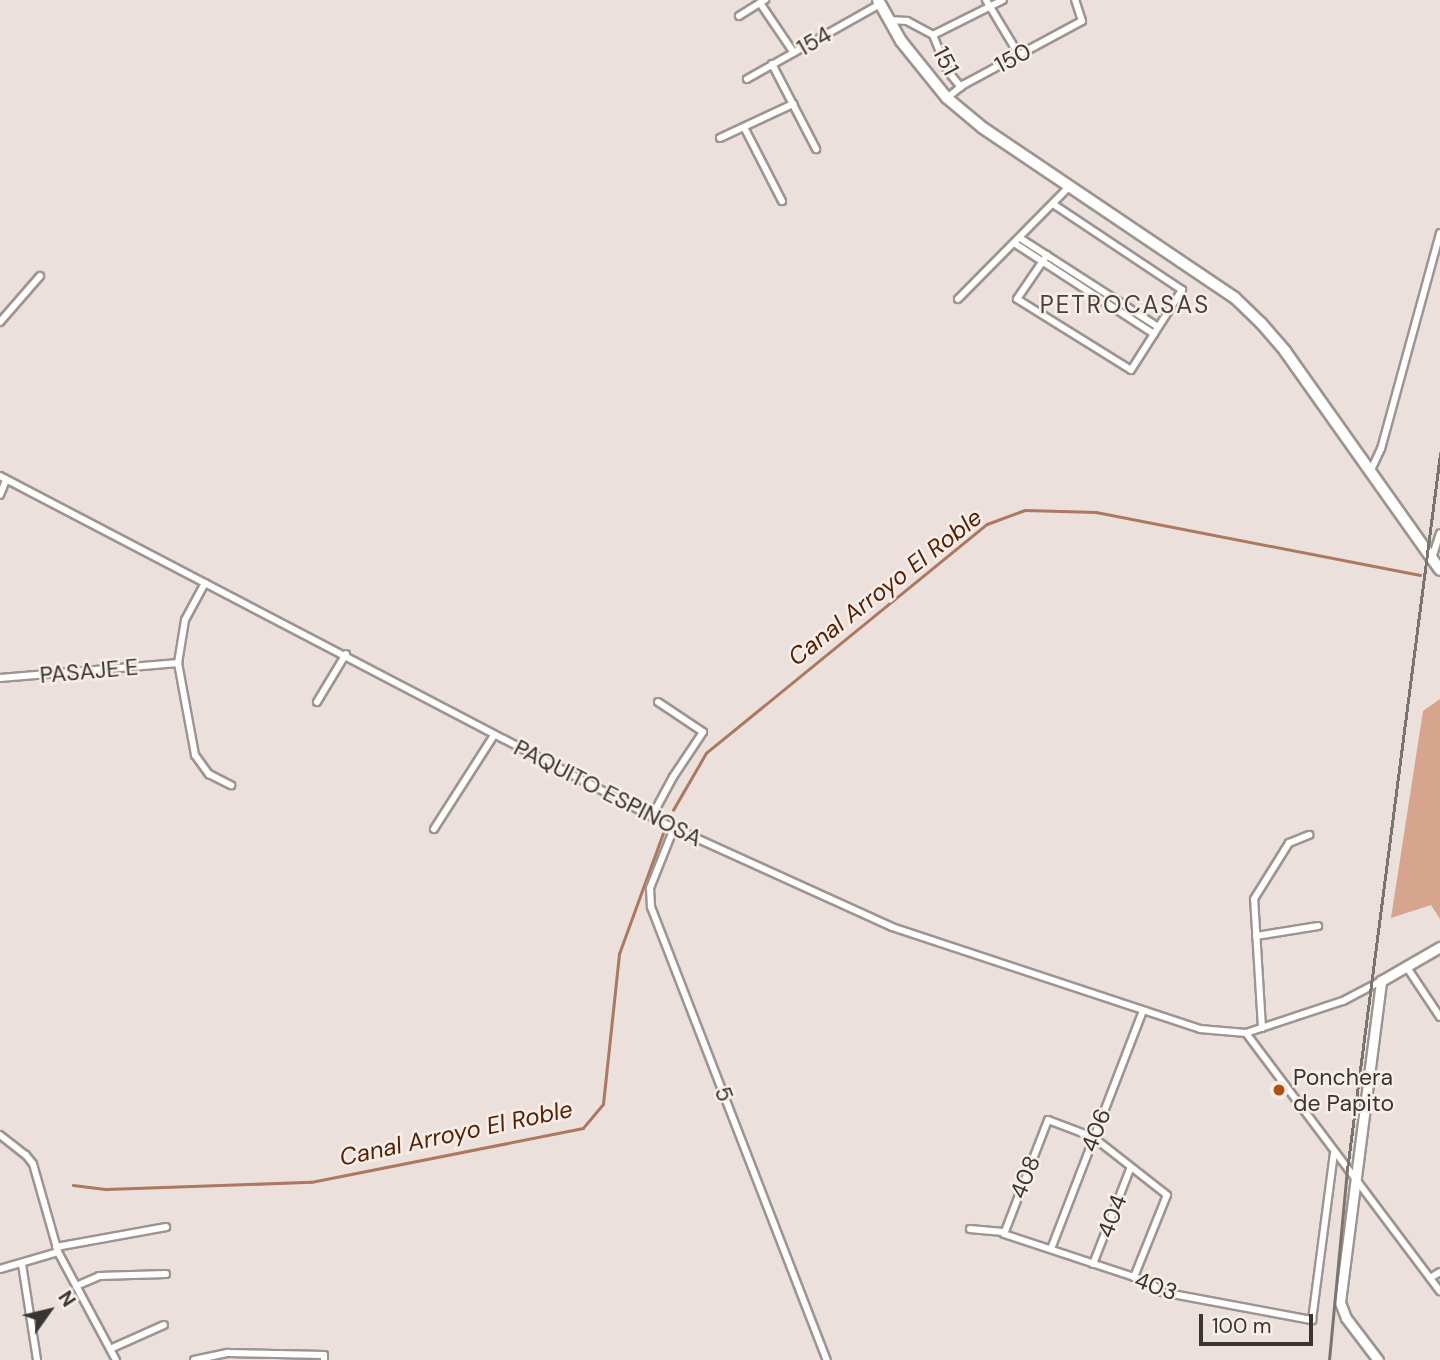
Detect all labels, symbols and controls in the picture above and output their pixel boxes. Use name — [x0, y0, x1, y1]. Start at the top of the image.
street label: 154 — [792, 20, 836, 62]
street label: 150 — [990, 37, 1036, 79]
street label: 151 — [927, 42, 965, 80]
district label: PETROCASAS — [1041, 291, 1209, 319]
water label: Canal Arroyo El Roble — [782, 502, 988, 672]
street label: PASAJE E — [39, 653, 139, 689]
street label: PAQUITO ESPINOSA — [509, 734, 707, 852]
place label: Ponchera de Papito — [1293, 1063, 1394, 1117]
marker: Ponchera de Papito — [1271, 1082, 1287, 1098]
street label: 5 — [709, 1083, 739, 1105]
water label: Canal Arroyo El Roble — [337, 1094, 575, 1172]
street label: 406 — [1075, 1104, 1117, 1156]
street label: 408 — [1004, 1152, 1046, 1202]
street label: 404 — [1091, 1191, 1133, 1241]
street label: 403 — [1131, 1266, 1181, 1306]
north arrow — [14, 1276, 84, 1346]
text: N — [53, 1286, 81, 1312]
scale bar — [1202, 1300, 1316, 1344]
text: 100 m — [1212, 1312, 1272, 1340]

